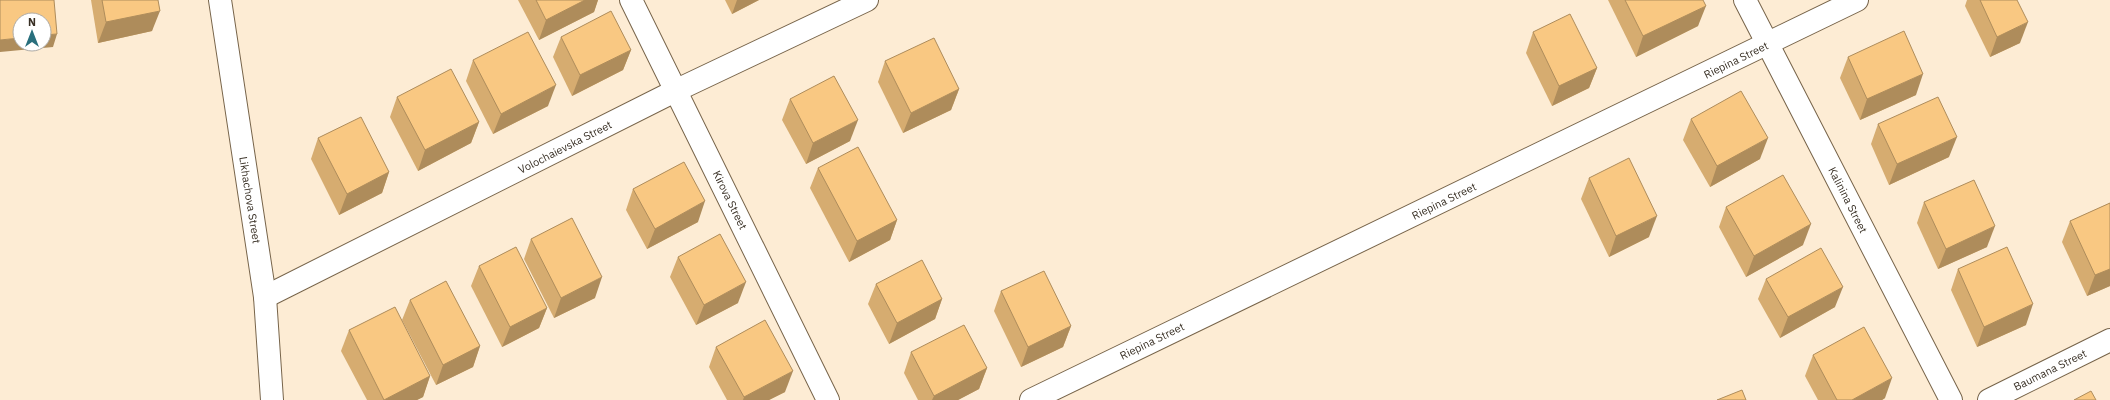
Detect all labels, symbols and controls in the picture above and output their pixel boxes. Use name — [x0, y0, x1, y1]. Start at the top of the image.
north arrow — [12, 12, 52, 52]
text: N — [28, 15, 36, 29]
street label: Riepina Street — [1702, 38, 1771, 82]
street label: Volochaievska Street — [516, 117, 614, 177]
street label: Likhachova Street — [236, 155, 264, 245]
street label: Kalinina Street — [1825, 165, 1871, 236]
street label: Kirova Street — [710, 168, 750, 232]
street label: Riepina Street — [1410, 179, 1479, 223]
street label: Riepina Street — [1118, 319, 1187, 363]
street label: Baumana Street — [2011, 346, 2089, 394]

